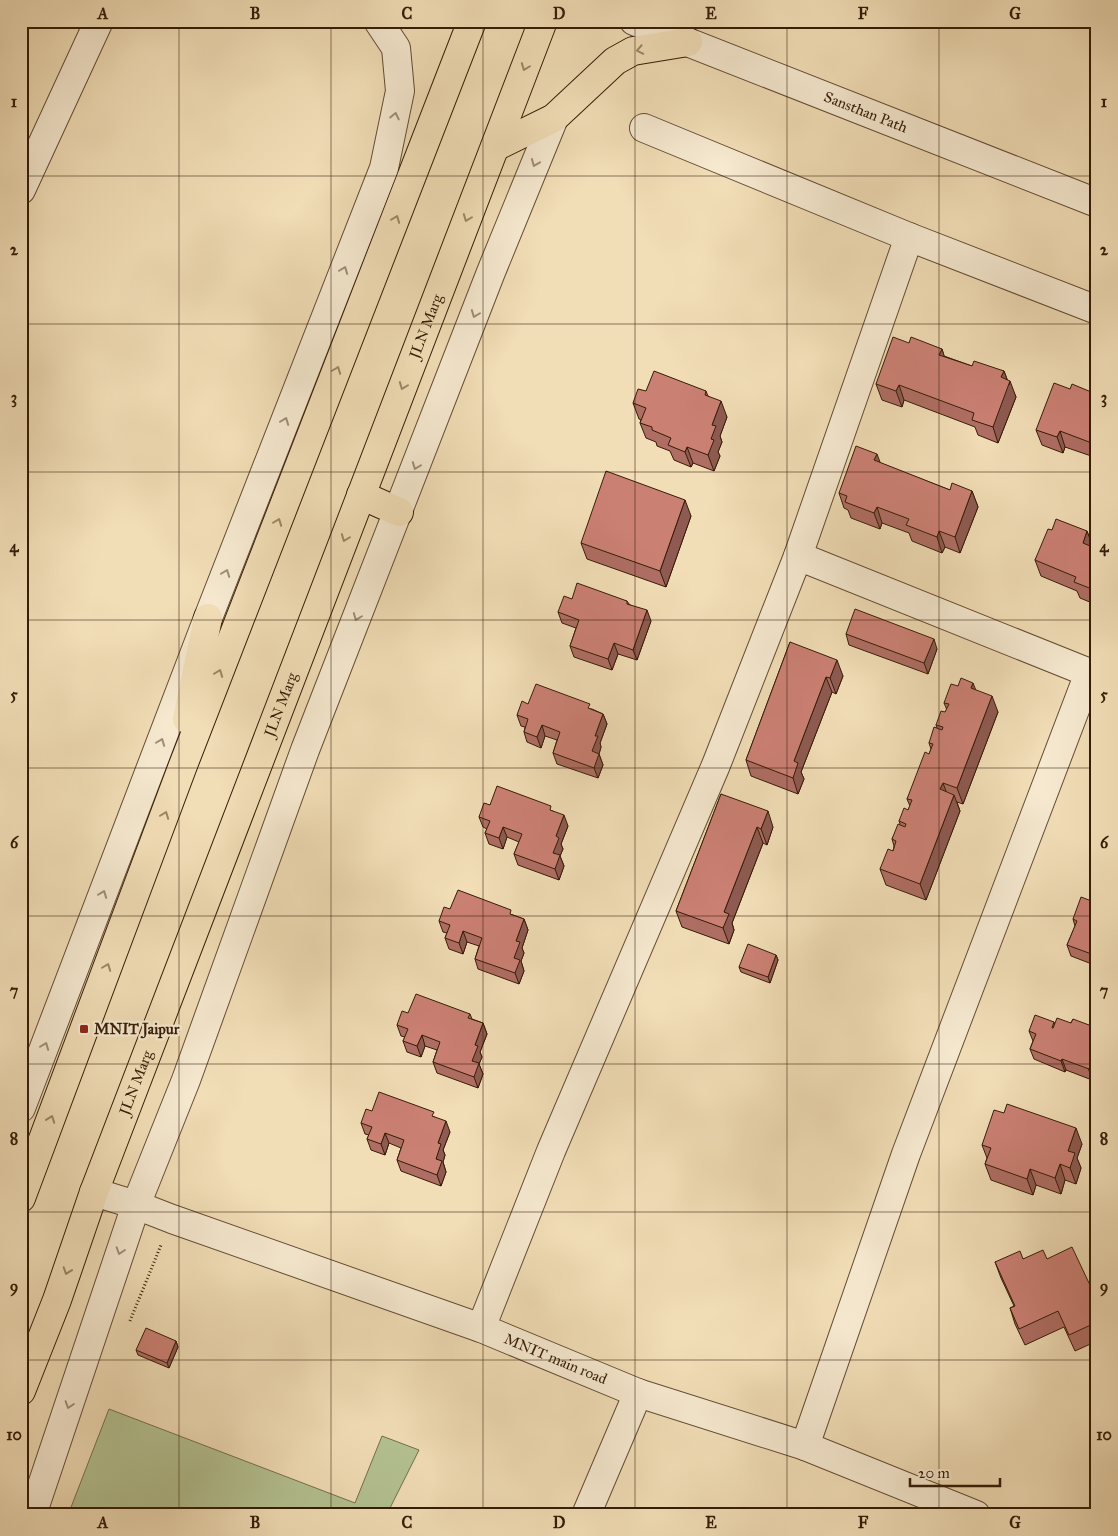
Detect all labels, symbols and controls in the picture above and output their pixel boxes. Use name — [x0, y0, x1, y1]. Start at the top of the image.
text: A — [97, 4, 109, 23]
text: B — [250, 4, 260, 23]
text: C — [402, 4, 413, 23]
text: D — [553, 4, 566, 23]
text: E — [705, 4, 717, 23]
text: F — [858, 4, 869, 23]
text: G — [1009, 4, 1021, 23]
one-way arrow — [636, 45, 645, 55]
one-way arrow — [521, 62, 532, 71]
street label: Sansthan Path — [821, 88, 911, 137]
text: 1 — [11, 92, 18, 111]
text: 1 — [1101, 92, 1108, 111]
one-way arrow — [389, 112, 399, 121]
one-way arrow — [531, 159, 541, 167]
one-way arrow — [463, 214, 473, 222]
one-way arrow — [390, 215, 400, 224]
text: 2 — [10, 240, 19, 259]
text: 2 — [1100, 240, 1109, 259]
one-way arrow — [338, 266, 348, 275]
street label: JLN Marg — [405, 291, 447, 363]
one-way arrow — [471, 309, 481, 318]
one-way arrow — [331, 367, 341, 375]
one-way arrow — [399, 382, 409, 390]
text: 3 — [11, 388, 17, 408]
text: 3 — [1101, 388, 1107, 408]
one-way arrow — [279, 418, 289, 426]
one-way arrow — [412, 461, 423, 470]
one-way arrow — [272, 518, 282, 527]
one-way arrow — [340, 533, 351, 542]
text: 4 — [10, 537, 20, 557]
text: 4 — [1100, 537, 1110, 557]
one-way arrow — [220, 569, 230, 578]
one-way arrow — [353, 612, 363, 621]
one-way arrow — [213, 669, 223, 678]
street label: JLN Marg — [260, 669, 302, 742]
text: 5 — [10, 685, 18, 704]
text: 5 — [1100, 685, 1108, 704]
one-way arrow — [155, 738, 165, 747]
one-way arrow — [159, 811, 169, 819]
text: 6 — [10, 833, 19, 852]
text: 6 — [1100, 833, 1109, 852]
one-way arrow — [97, 890, 107, 899]
one-way arrow — [102, 963, 112, 971]
text: 7 — [10, 981, 19, 1000]
text: 7 — [1100, 981, 1109, 1000]
place label: MNIT Jaipur — [94, 1020, 180, 1039]
marker: MNIT Jaipur — [78, 1023, 90, 1035]
one-way arrow — [39, 1042, 49, 1051]
street label: JLN Marg — [115, 1047, 157, 1120]
one-way arrow — [45, 1115, 55, 1124]
text: 8 — [10, 1129, 18, 1148]
text: 8 — [1100, 1129, 1108, 1148]
one-way arrow — [116, 1246, 126, 1255]
one-way arrow — [63, 1266, 73, 1275]
text: 9 — [10, 1277, 18, 1297]
text: 9 — [1100, 1277, 1108, 1297]
street label: MNIT main road — [501, 1330, 610, 1388]
one-way arrow — [65, 1401, 75, 1409]
text: 10 — [6, 1425, 22, 1444]
text: 10 — [1096, 1425, 1112, 1444]
scale bar — [910, 1456, 1000, 1488]
text: 20 m — [918, 1464, 950, 1482]
text: A — [97, 1513, 109, 1532]
text: B — [250, 1513, 260, 1532]
text: C — [402, 1513, 413, 1532]
text: D — [553, 1513, 566, 1532]
text: E — [705, 1513, 717, 1532]
text: F — [858, 1513, 869, 1532]
text: G — [1009, 1513, 1021, 1532]

